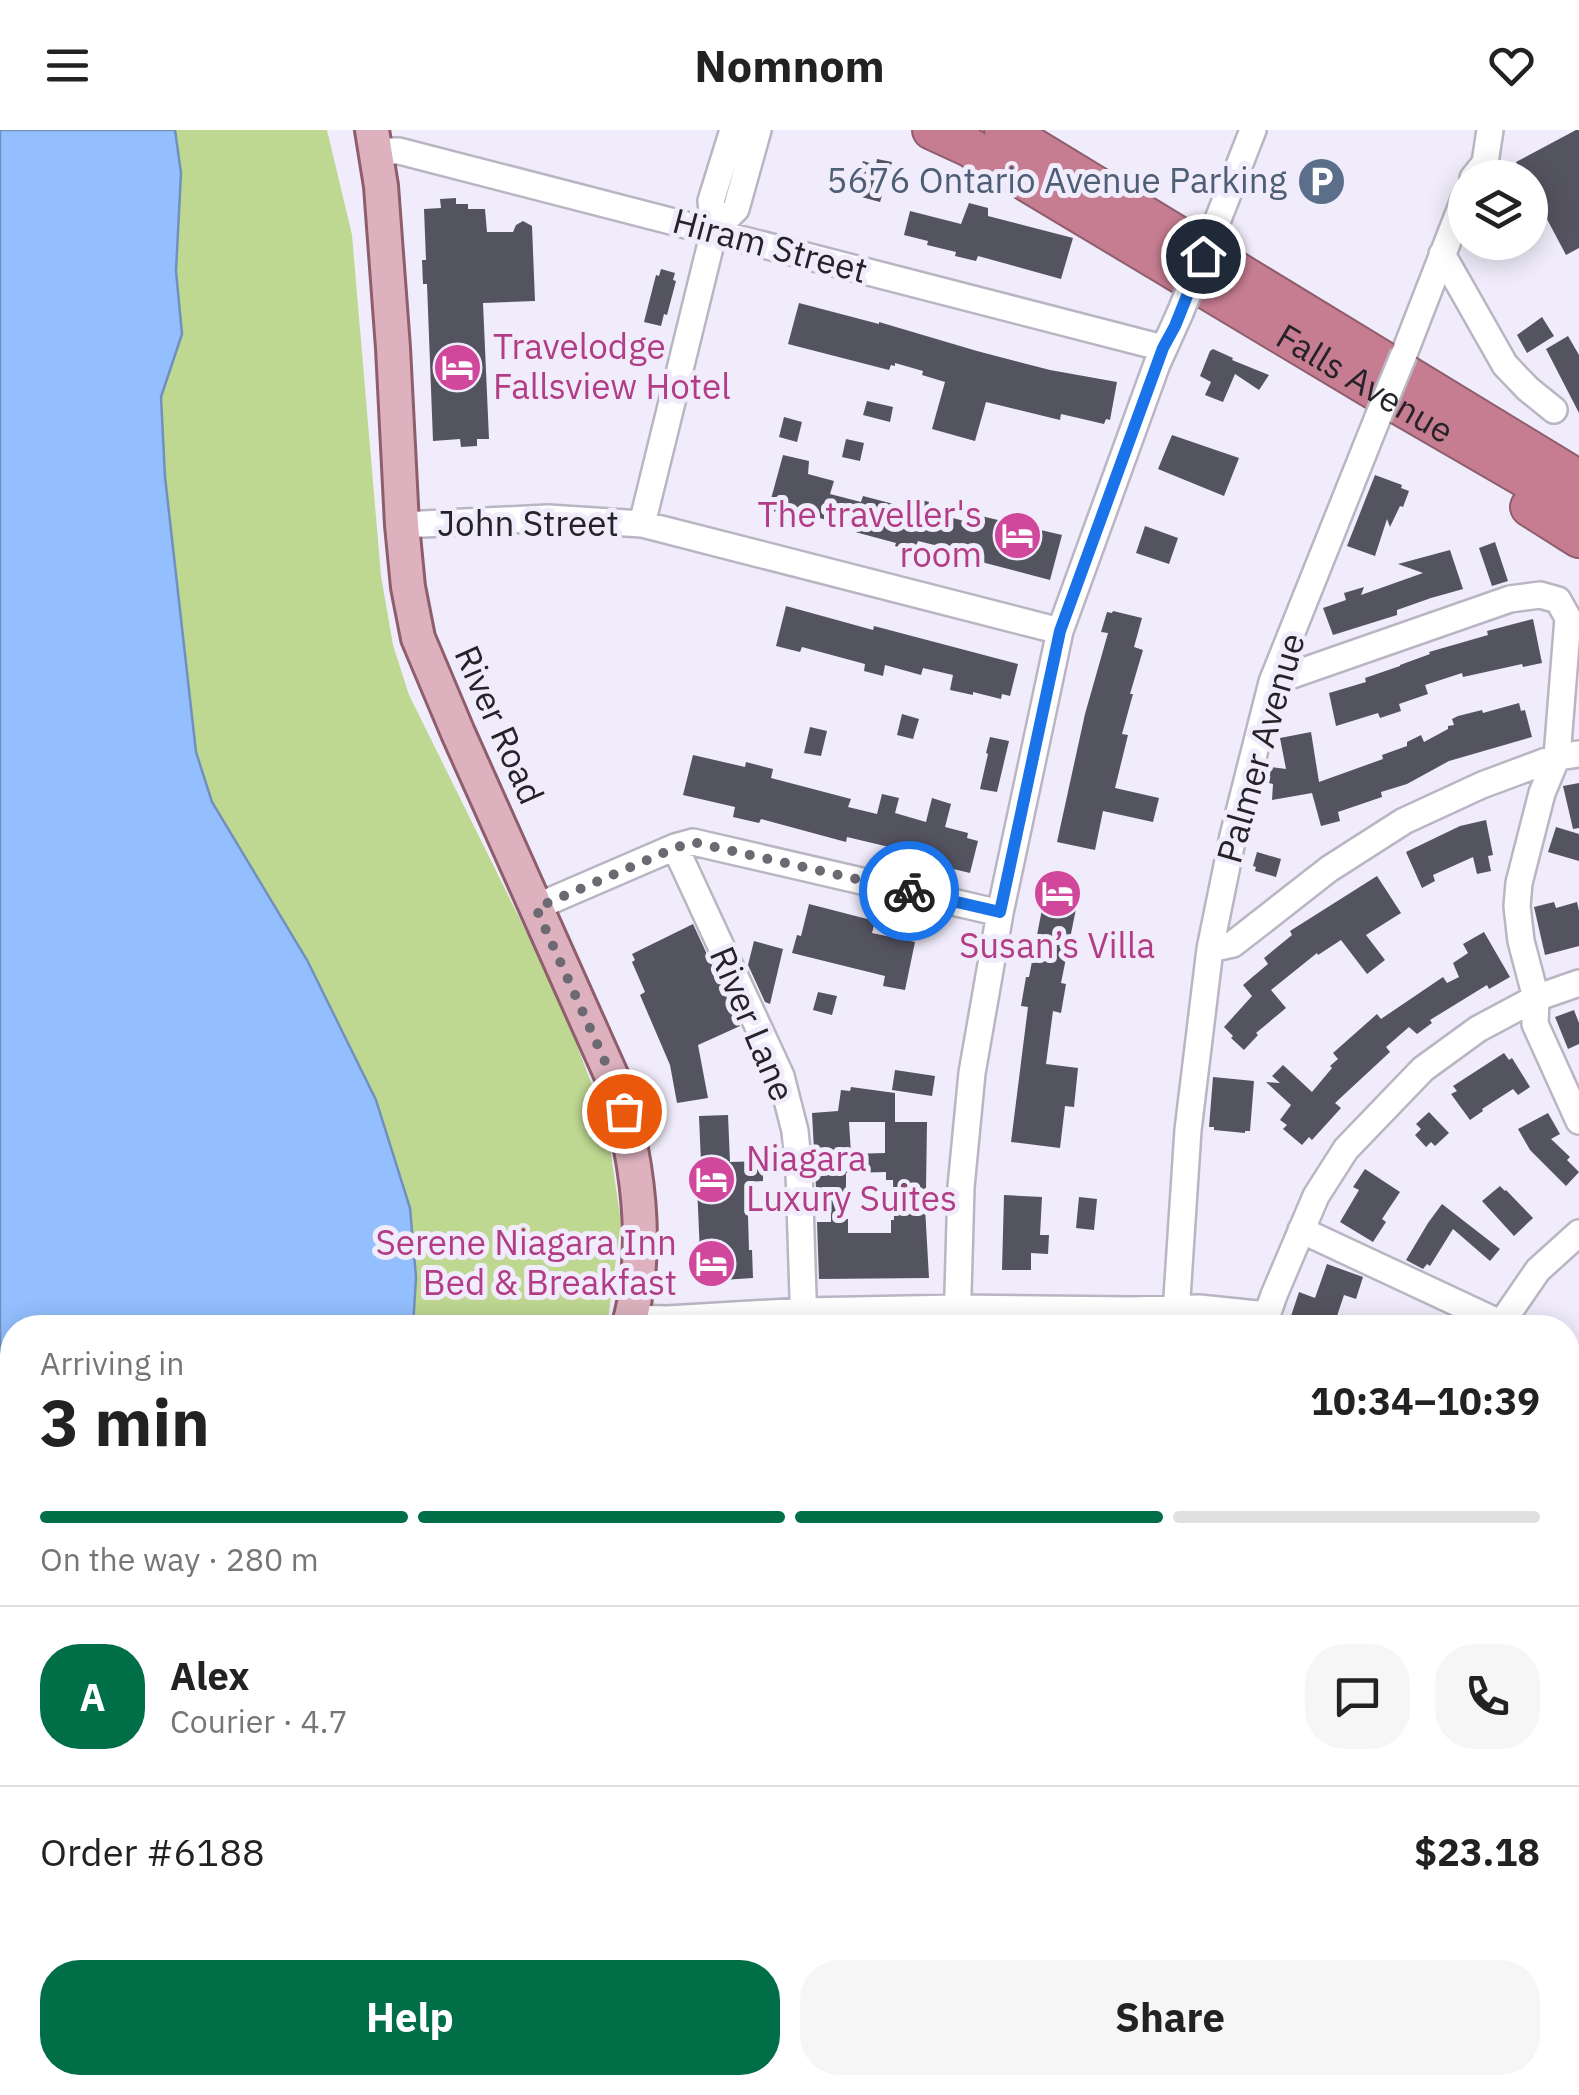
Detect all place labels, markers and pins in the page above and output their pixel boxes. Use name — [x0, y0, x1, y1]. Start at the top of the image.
parking icon: 5676 Ontario Avenue Parking — [1296, 155, 1348, 207]
place label: 5676 Ontario Avenue Parking — [827, 157, 1288, 203]
pin — [1161, 214, 1246, 299]
place label: Travelodge Fallsview Hotel — [493, 323, 731, 409]
hotel icon: Travelodge Fallsview Hotel — [432, 341, 484, 393]
place label: The traveller's room — [758, 491, 982, 577]
hotel icon: The traveller's room — [991, 509, 1043, 561]
hotel icon: Susan’s Villa — [1031, 868, 1083, 920]
place label: Susan’s Villa — [959, 922, 1155, 968]
pin — [582, 1069, 667, 1154]
place label: Niagara Luxury Suites — [746, 1135, 957, 1221]
hotel icon: Niagara Luxury Suites — [685, 1153, 737, 1205]
place label: Serene Niagara Inn Bed & Breakfast — [376, 1219, 677, 1305]
hotel icon: Serene Niagara Inn Bed & Breakfast — [686, 1237, 738, 1289]

